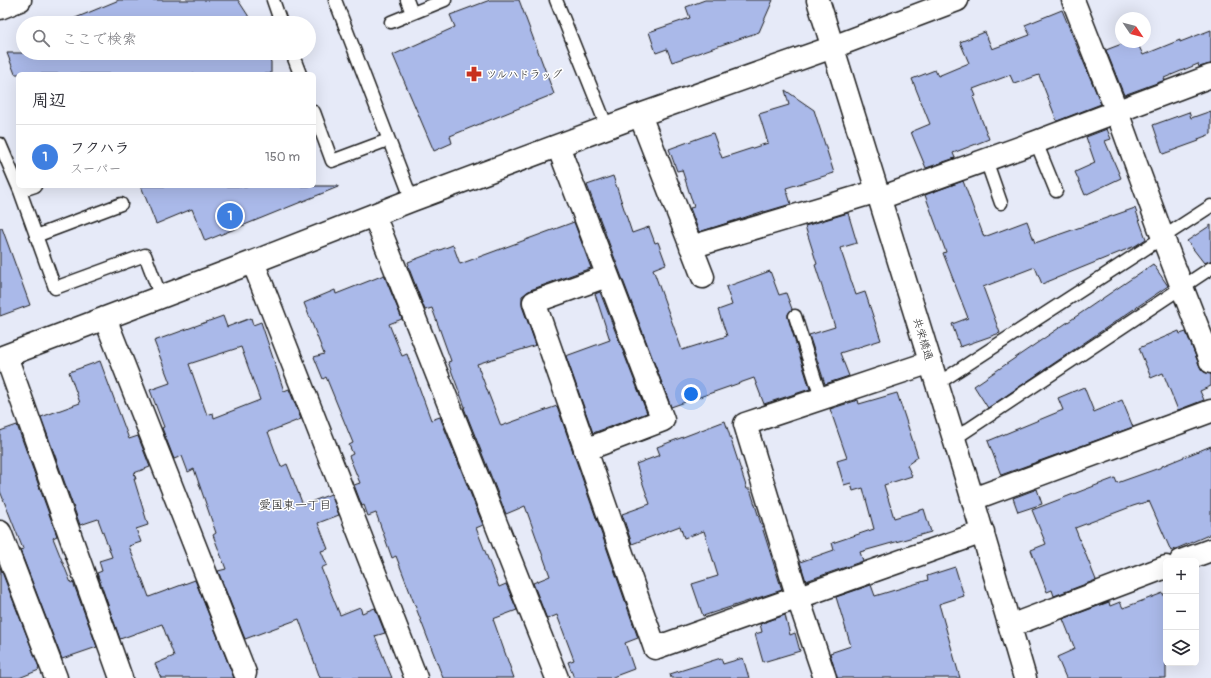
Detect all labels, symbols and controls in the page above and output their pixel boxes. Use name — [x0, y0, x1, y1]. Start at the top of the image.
north arrow — [1115, 12, 1151, 48]
search box — [16, 16, 316, 60]
icon: search — [30, 27, 52, 49]
text: ここで検索 — [62, 30, 137, 49]
pharmacy icon: ツルハドラッグ — [465, 65, 483, 83]
place label: ツルハドラッグ — [486, 68, 563, 81]
text: 周辺 — [32, 90, 66, 111]
text: フクハラ — [70, 139, 129, 158]
text: 1 — [42, 149, 48, 165]
text: 150 m — [265, 149, 300, 165]
text: スーパー — [70, 161, 121, 177]
pin: 1 — [217, 201, 243, 231]
street label: 共栄橋通 — [910, 316, 936, 362]
your location — [681, 384, 701, 404]
district label: 愛国東一丁目 — [259, 498, 331, 513]
map controls — [1163, 558, 1199, 666]
button: + — [1163, 558, 1199, 594]
button: − — [1163, 594, 1199, 630]
button: layers — [1163, 630, 1199, 666]

